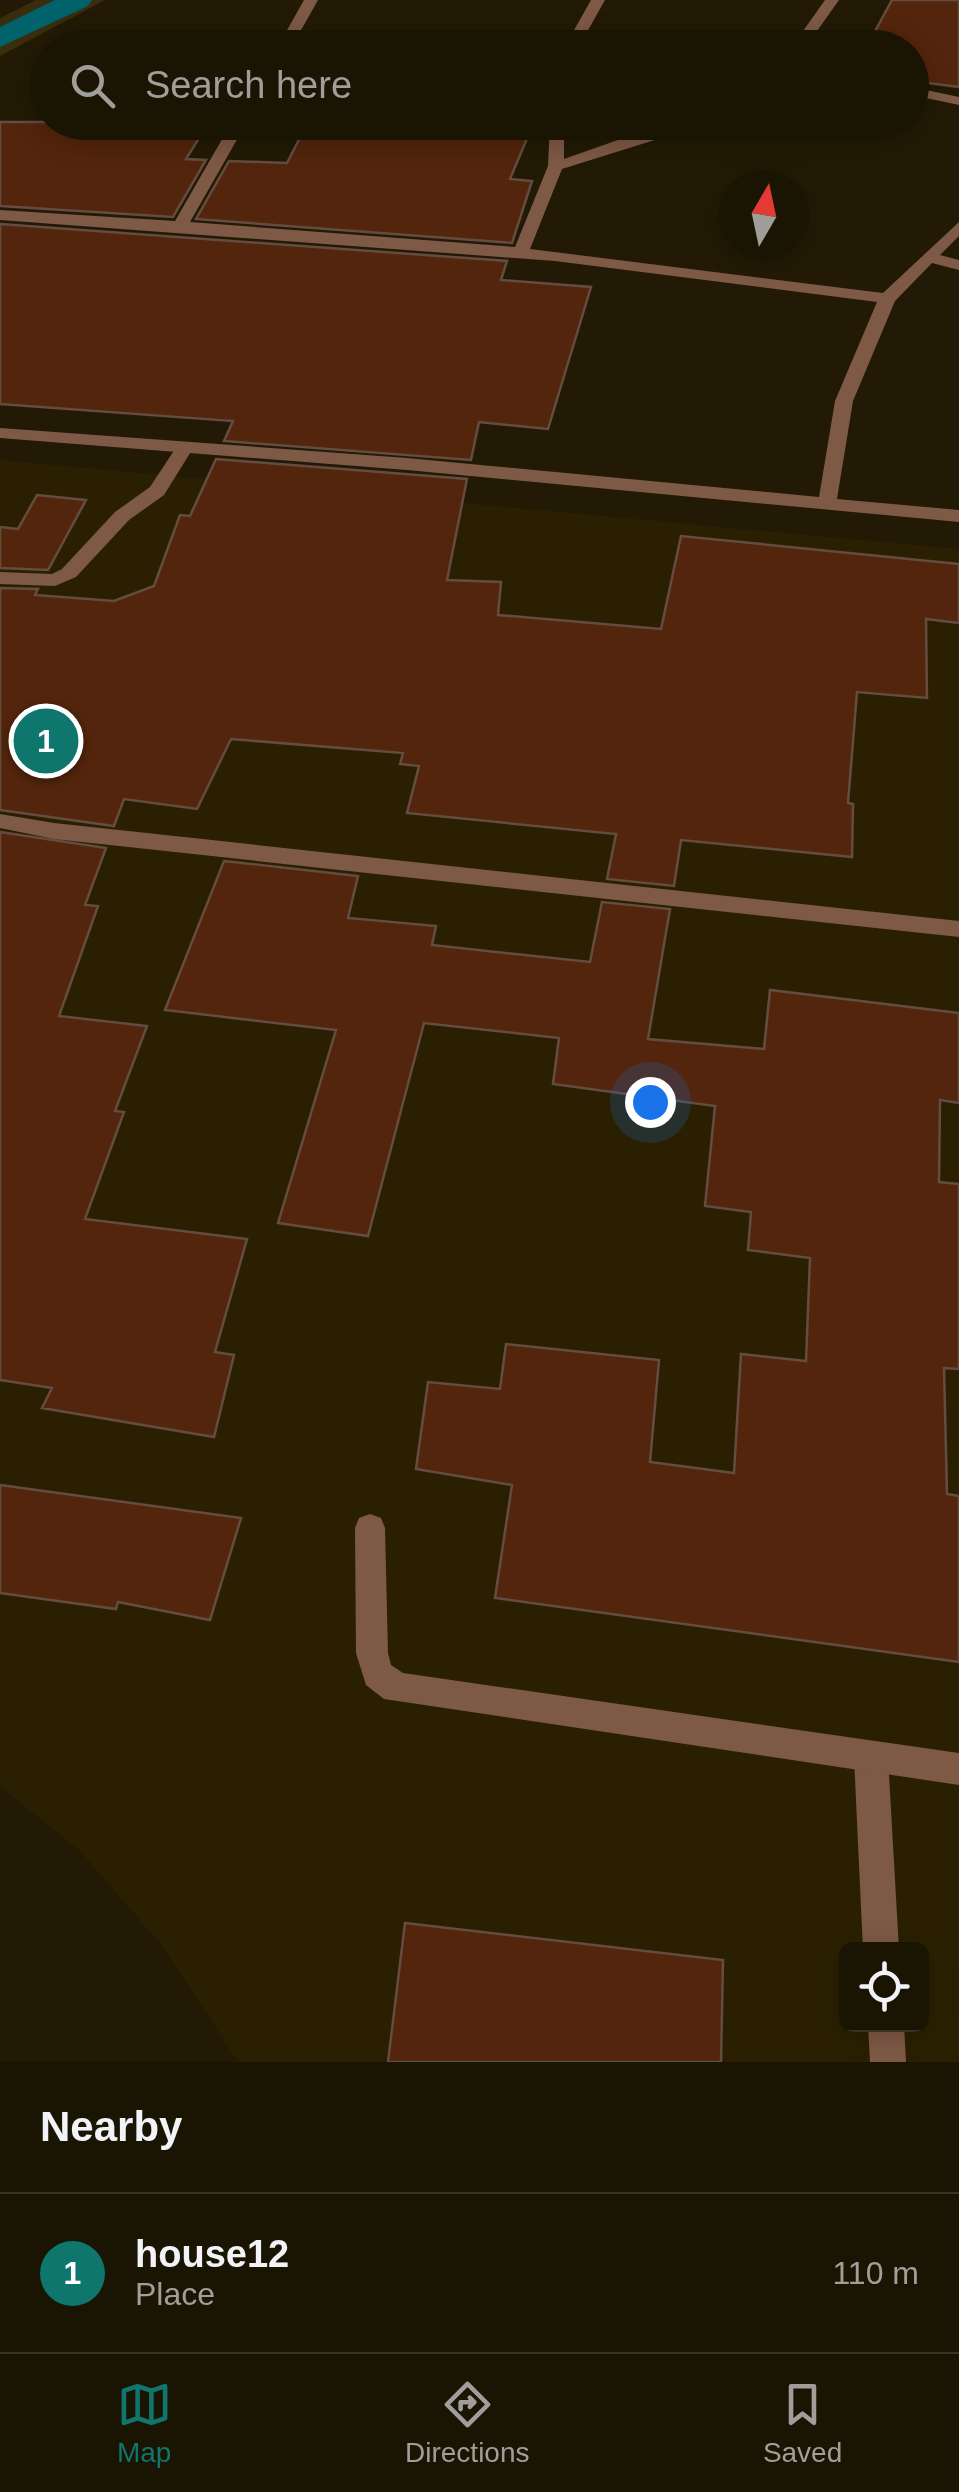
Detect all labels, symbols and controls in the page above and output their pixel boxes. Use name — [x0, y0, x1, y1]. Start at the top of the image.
search box — [30, 30, 929, 140]
icon: search — [65, 58, 120, 113]
text: Search here — [145, 64, 352, 106]
north arrow — [719, 170, 809, 260]
pin: 1 — [13, 704, 78, 778]
your location — [625, 1077, 676, 1128]
map controls — [839, 1942, 929, 2032]
button: locate — [839, 1942, 929, 2032]
text: Nearby — [40, 2103, 182, 2150]
text: house12 — [135, 2233, 289, 2275]
text: 1 — [64, 2255, 81, 2291]
text: 110 m — [832, 2255, 919, 2291]
text: Place — [135, 2276, 215, 2312]
tab: Map — [117, 2377, 172, 2469]
tab: Directions — [405, 2377, 530, 2469]
tab: Saved — [763, 2377, 842, 2469]

